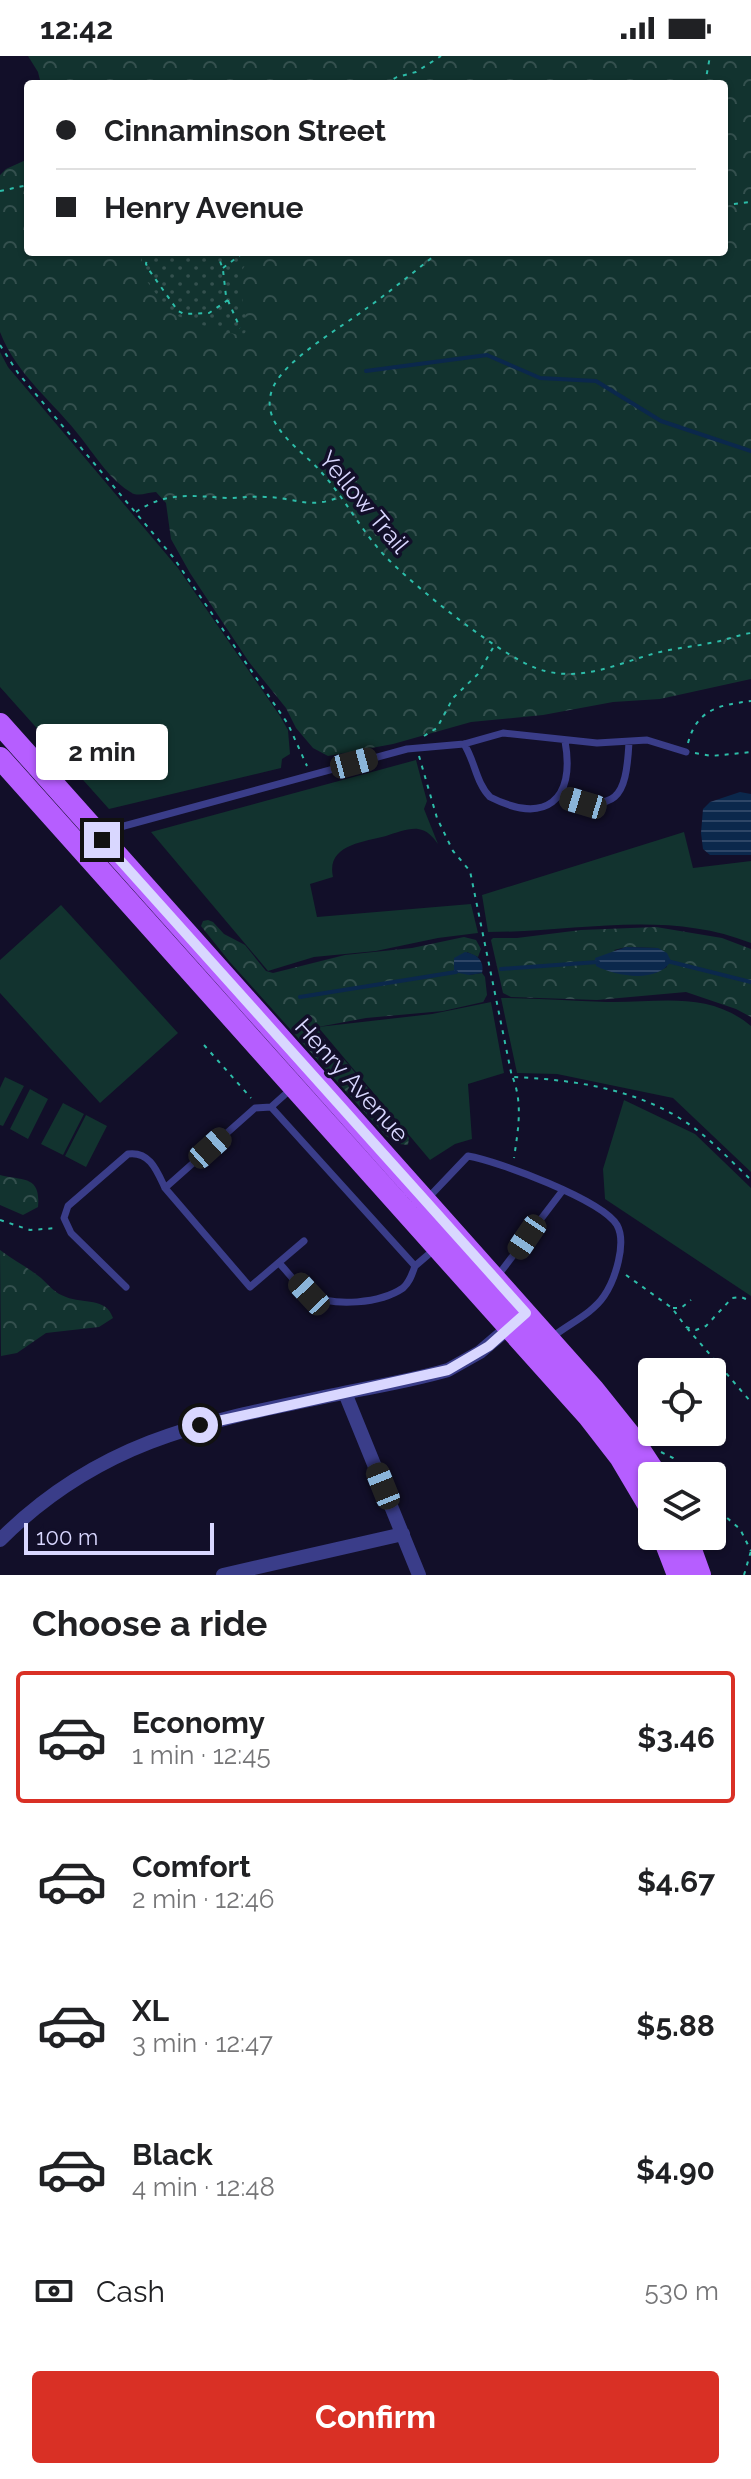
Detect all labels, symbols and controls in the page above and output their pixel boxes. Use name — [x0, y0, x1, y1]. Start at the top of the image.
text: 12:42 — [40, 11, 113, 46]
text: Cinnaminson Street — [104, 113, 386, 148]
text: Henry Avenue — [104, 190, 304, 225]
street label: Yellow Trail — [313, 445, 415, 559]
callout: 2 min — [36, 724, 168, 780]
text: 2 min — [68, 737, 136, 767]
car — [328, 745, 380, 781]
car — [557, 785, 609, 821]
route end — [84, 822, 120, 858]
street label: Henry Avenue — [289, 1012, 415, 1148]
car — [184, 1123, 236, 1173]
car — [504, 1210, 550, 1264]
car — [284, 1268, 334, 1320]
map controls — [638, 1358, 726, 1550]
button: locate — [638, 1358, 726, 1446]
route start — [182, 1407, 218, 1443]
car — [363, 1459, 403, 1513]
button: layers — [638, 1462, 726, 1550]
scale bar — [24, 1519, 214, 1555]
text: 100 m — [36, 1524, 98, 1550]
text: Choose a ride — [32, 1602, 267, 1644]
icon: car — [36, 1701, 108, 1773]
text: Economy — [132, 1705, 265, 1740]
text: $3.46 — [637, 1720, 715, 1755]
text: 1 min · 12:45 — [132, 1740, 271, 1770]
icon: car — [36, 1845, 108, 1917]
text: Comfort — [132, 1849, 251, 1884]
text: $4.67 — [637, 1864, 715, 1899]
text: 2 min · 12:46 — [132, 1884, 275, 1914]
icon: car — [36, 1989, 108, 2061]
text: XL — [132, 1993, 169, 2028]
text: $5.88 — [636, 2008, 715, 2043]
text: 3 min · 12:47 — [132, 2028, 273, 2058]
icon: car — [36, 2133, 108, 2205]
text: Black — [132, 2137, 213, 2172]
text: $4.90 — [636, 2152, 715, 2187]
text: 4 min · 12:48 — [132, 2172, 275, 2202]
icon: cash — [32, 2269, 76, 2313]
text: Cash — [96, 2274, 165, 2309]
text: 530 m — [645, 2276, 719, 2306]
button: Confirm — [32, 2371, 719, 2463]

